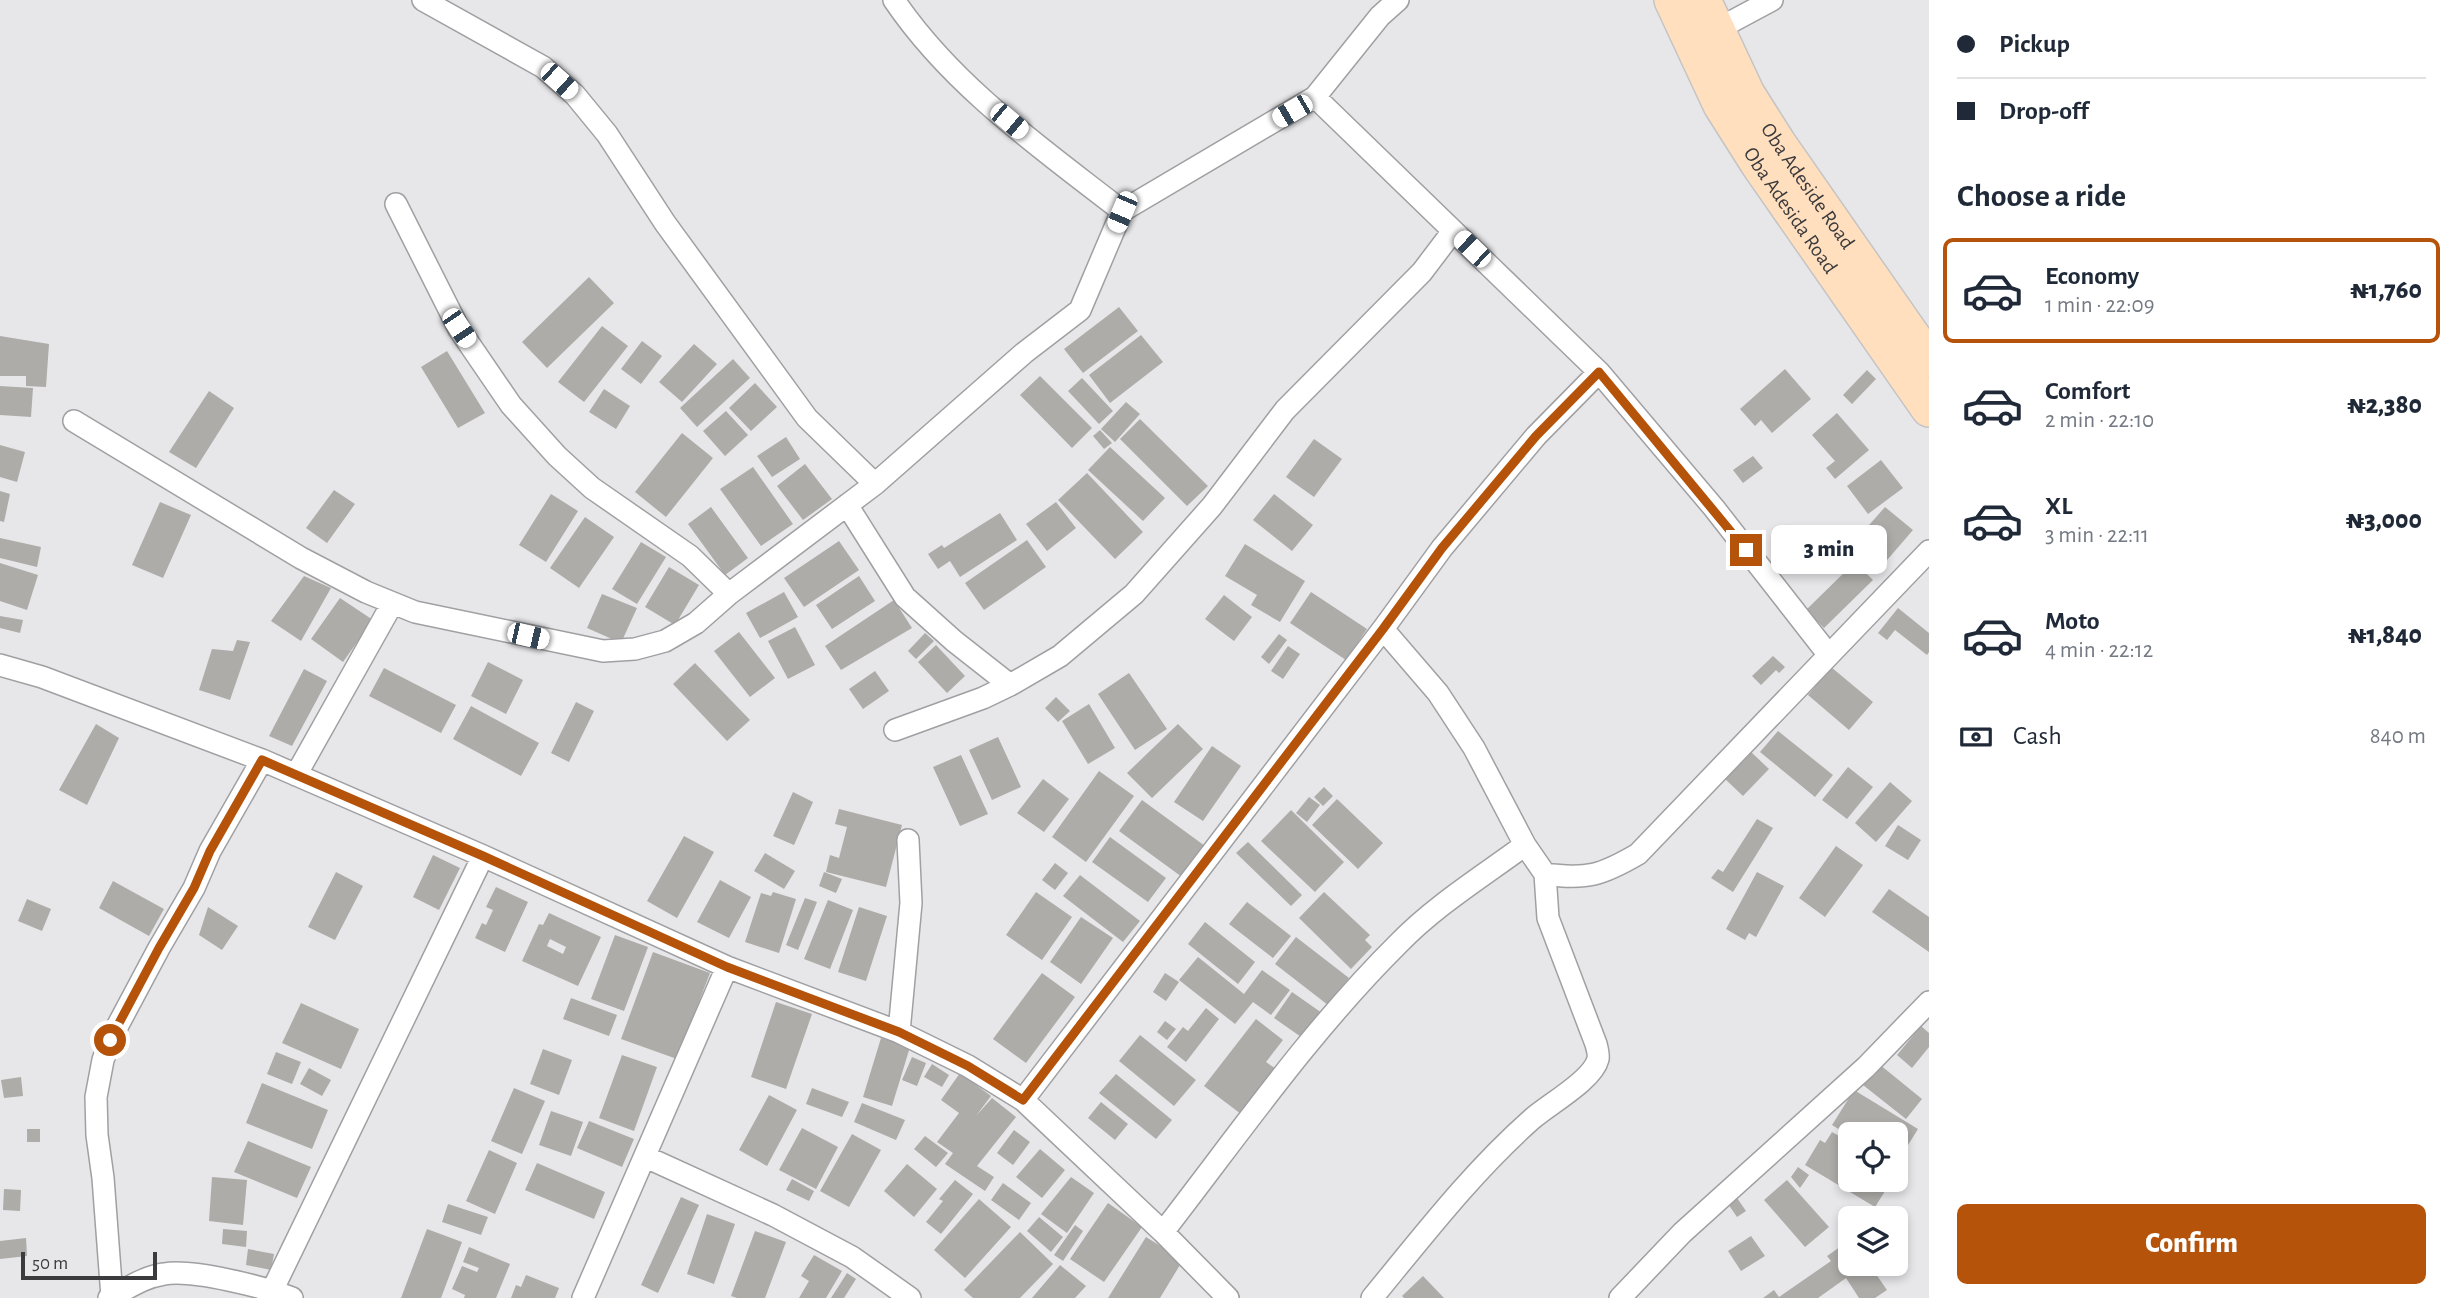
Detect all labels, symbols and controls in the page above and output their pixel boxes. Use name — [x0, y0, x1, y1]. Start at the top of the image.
text: Pickup — [1999, 31, 2070, 57]
car — [537, 59, 582, 103]
car — [1269, 91, 1316, 131]
text: Drop-off — [1999, 98, 2088, 124]
car — [987, 99, 1032, 143]
street label: Oba Adeside Road — [1757, 119, 1859, 253]
street label: Oba Adesida Road — [1740, 143, 1842, 277]
text: Choose a ride — [1957, 180, 2126, 212]
car — [1105, 189, 1140, 235]
car — [1450, 227, 1495, 271]
icon: car — [1961, 259, 2024, 322]
text: Economy — [2045, 263, 2139, 289]
text: ₦1,760 — [2350, 277, 2422, 303]
text: 1 min · 22:09 — [2045, 294, 2155, 317]
car — [439, 305, 480, 351]
icon: car — [1961, 374, 2024, 437]
text: Comfort — [2045, 378, 2130, 404]
text: ₦2,380 — [2347, 392, 2422, 418]
text: 2 min · 22:10 — [2045, 409, 2154, 432]
icon: car — [1961, 489, 2024, 552]
text: XL — [2045, 493, 2072, 519]
text: ₦3,000 — [2346, 507, 2422, 533]
text: 3 min · 22:11 — [2045, 524, 2149, 547]
callout: 3 min — [1770, 526, 1886, 574]
route end — [1730, 534, 1762, 566]
text: 3 min — [1804, 538, 1854, 561]
icon: car — [1961, 604, 2024, 667]
text: Moto — [2045, 608, 2100, 634]
car — [506, 621, 551, 651]
text: ₦1,840 — [2348, 622, 2422, 648]
text: 4 min · 22:12 — [2045, 639, 2153, 662]
icon: cash — [1957, 718, 1995, 756]
text: Cash — [2013, 723, 2062, 749]
text: 840 m — [2370, 725, 2426, 748]
route start — [94, 1024, 126, 1056]
map controls — [1838, 1122, 1908, 1276]
button: locate — [1838, 1122, 1908, 1192]
button: Confirm — [1957, 1204, 2426, 1284]
button: layers — [1838, 1206, 1908, 1276]
scale bar — [21, 1249, 158, 1281]
text: 50 m — [32, 1254, 68, 1273]

